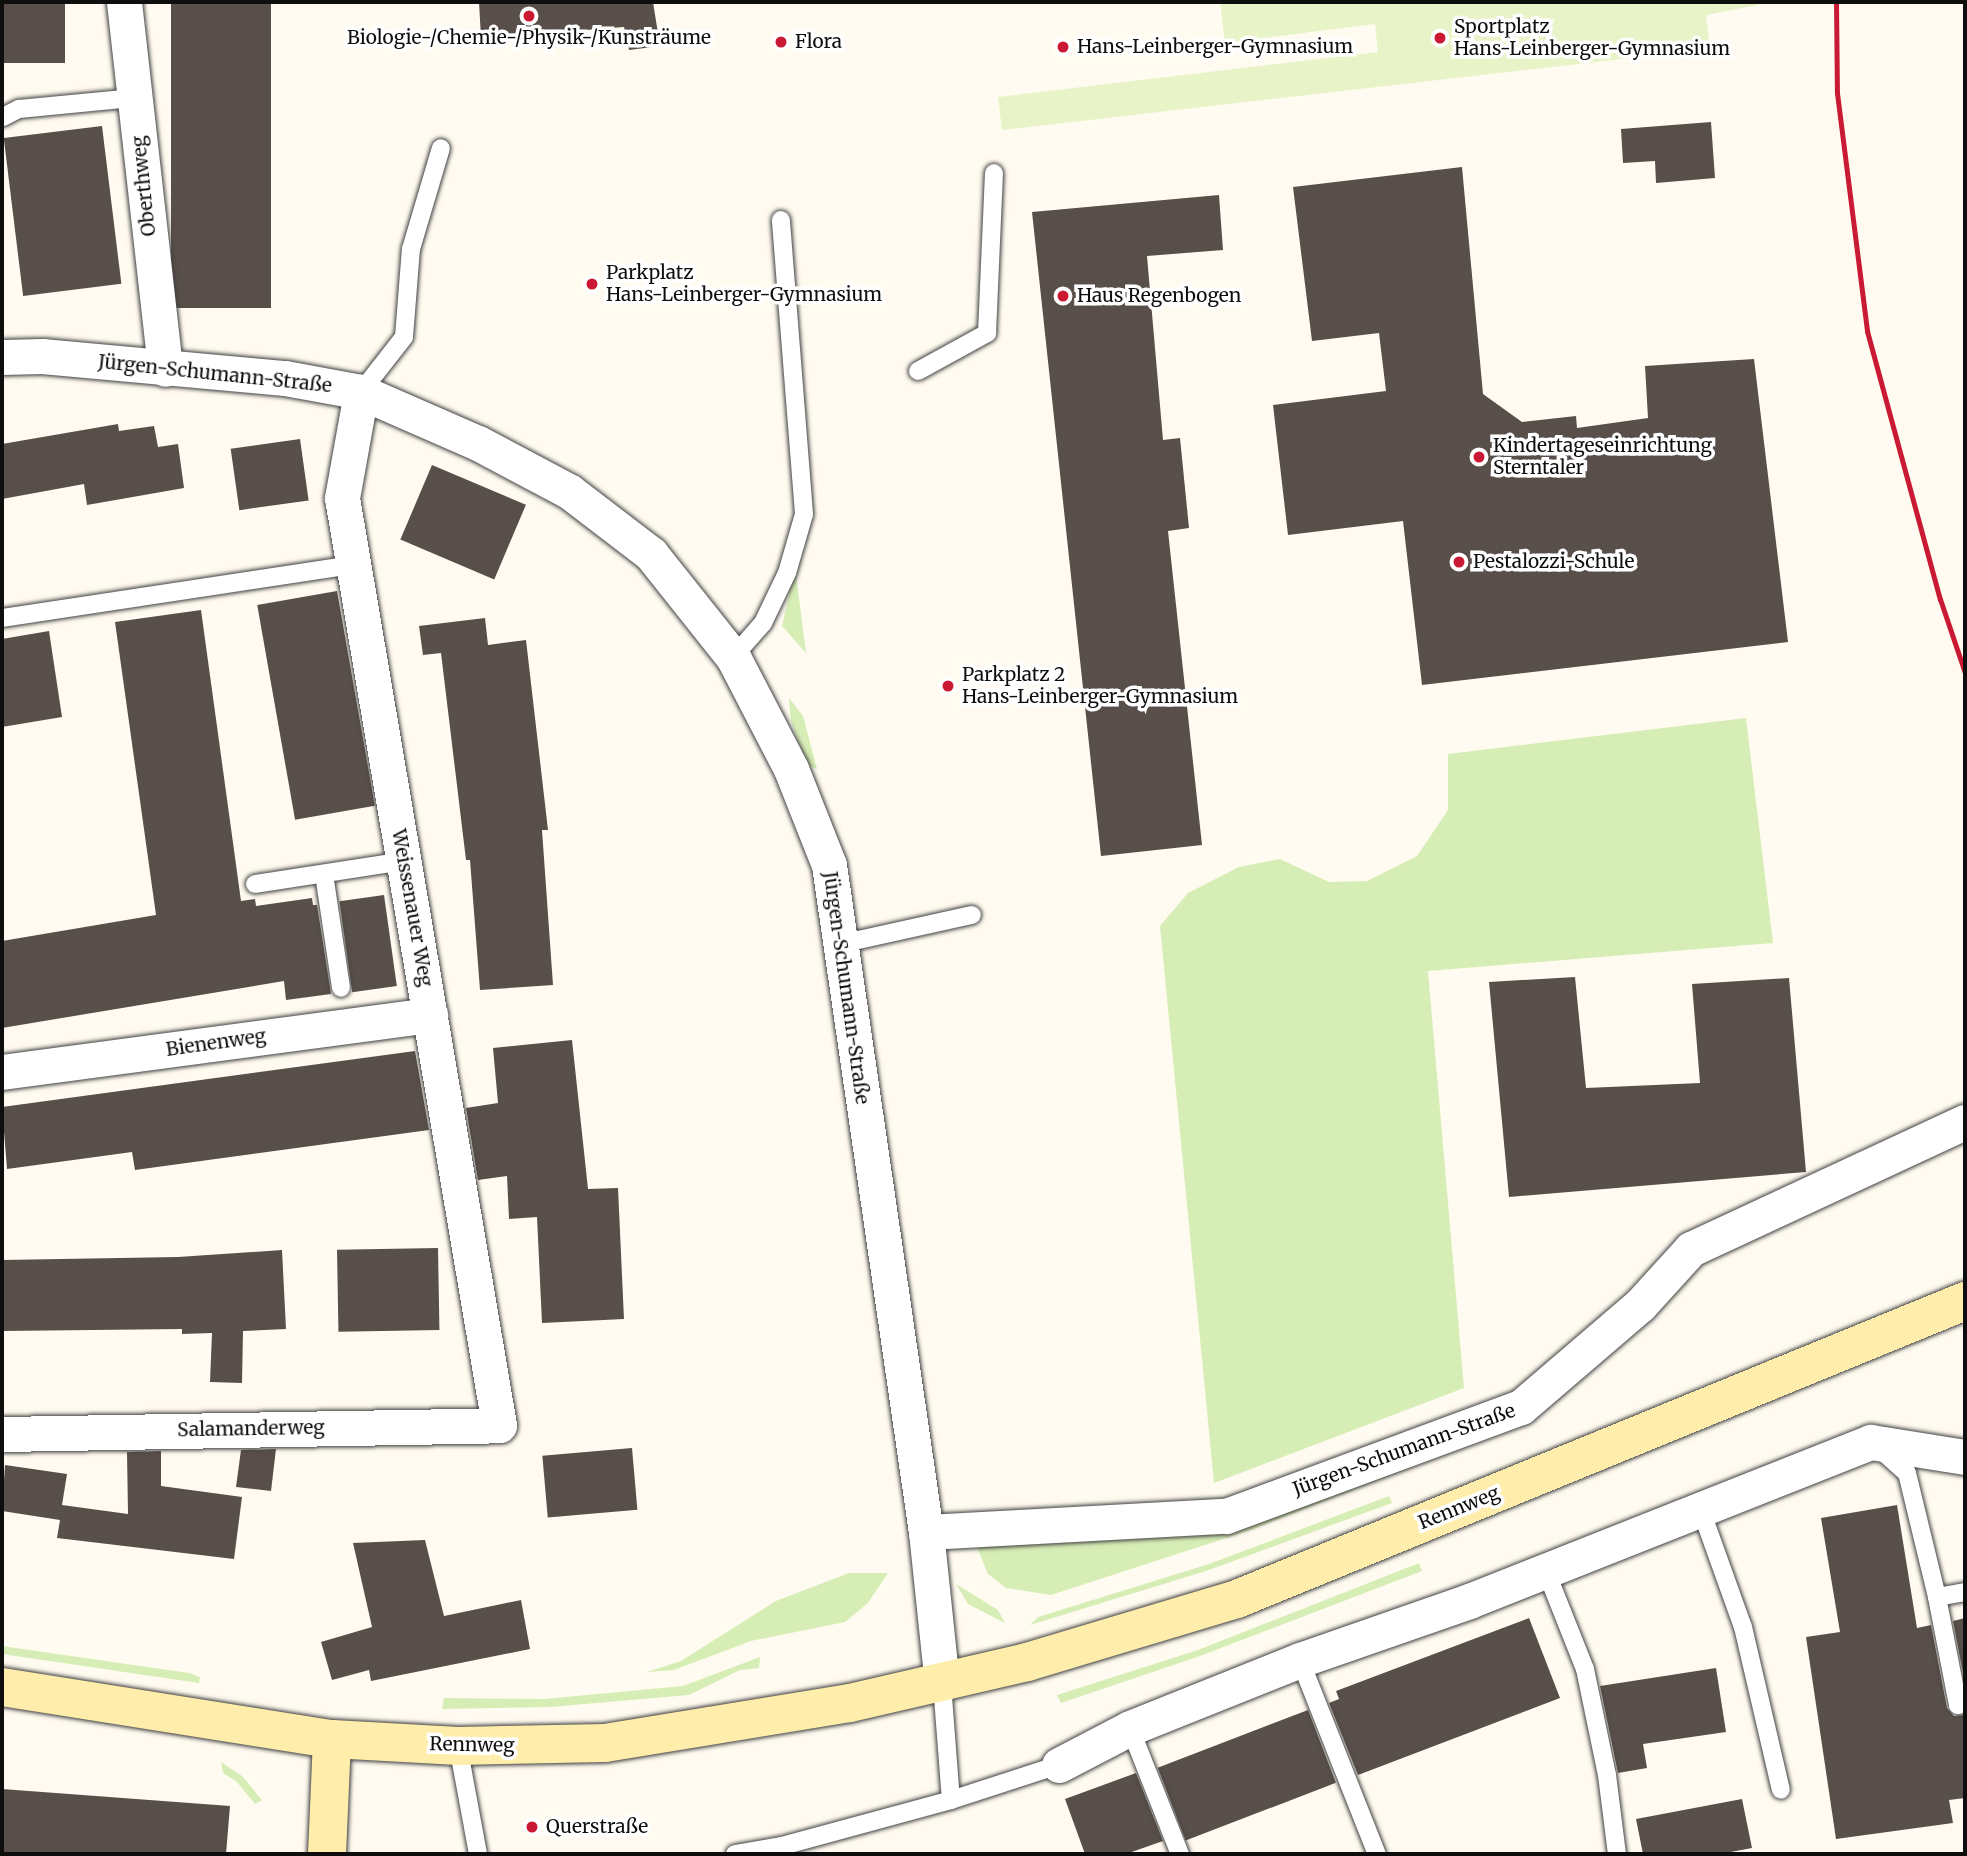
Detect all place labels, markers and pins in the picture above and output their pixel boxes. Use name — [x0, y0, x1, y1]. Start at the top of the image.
marker: Biologie-/Chemie-/Physik-/Kunsträume — [521, 8, 537, 24]
place label: Sportplatz Hans-Leinberger-Gymnasium — [1454, 16, 1730, 60]
place label: Biologie-/Chemie-/Physik-/Kunsträume — [347, 27, 711, 49]
marker: Sportplatz Hans-Leinberger-Gymnasium — [1432, 30, 1448, 46]
place label: Flora — [795, 31, 842, 53]
marker: Flora — [773, 34, 789, 50]
place label: Hans-Leinberger-Gymnasium — [1077, 36, 1353, 58]
marker: Hans-Leinberger-Gymnasium — [1055, 39, 1071, 55]
place label: Parkplatz Hans-Leinberger-Gymnasium — [606, 262, 882, 306]
marker: Parkplatz Hans-Leinberger-Gymnasium — [584, 276, 600, 292]
place label: Haus Regenbogen — [1077, 285, 1241, 307]
marker: Haus Regenbogen — [1055, 288, 1071, 304]
place label: Kindertageseinrichtung Sterntaler — [1493, 435, 1712, 479]
marker: Kindertageseinrichtung Sterntaler — [1471, 449, 1487, 465]
place label: Pestalozzi-Schule — [1473, 551, 1634, 573]
marker: Pestalozzi-Schule — [1451, 554, 1467, 570]
place label: Parkplatz 2 Hans-Leinberger-Gymnasium — [962, 664, 1238, 708]
marker: Parkplatz 2 Hans-Leinberger-Gymnasium — [940, 678, 956, 694]
place label: Querstraße — [546, 1816, 648, 1838]
marker: Querstraße — [524, 1819, 540, 1835]

